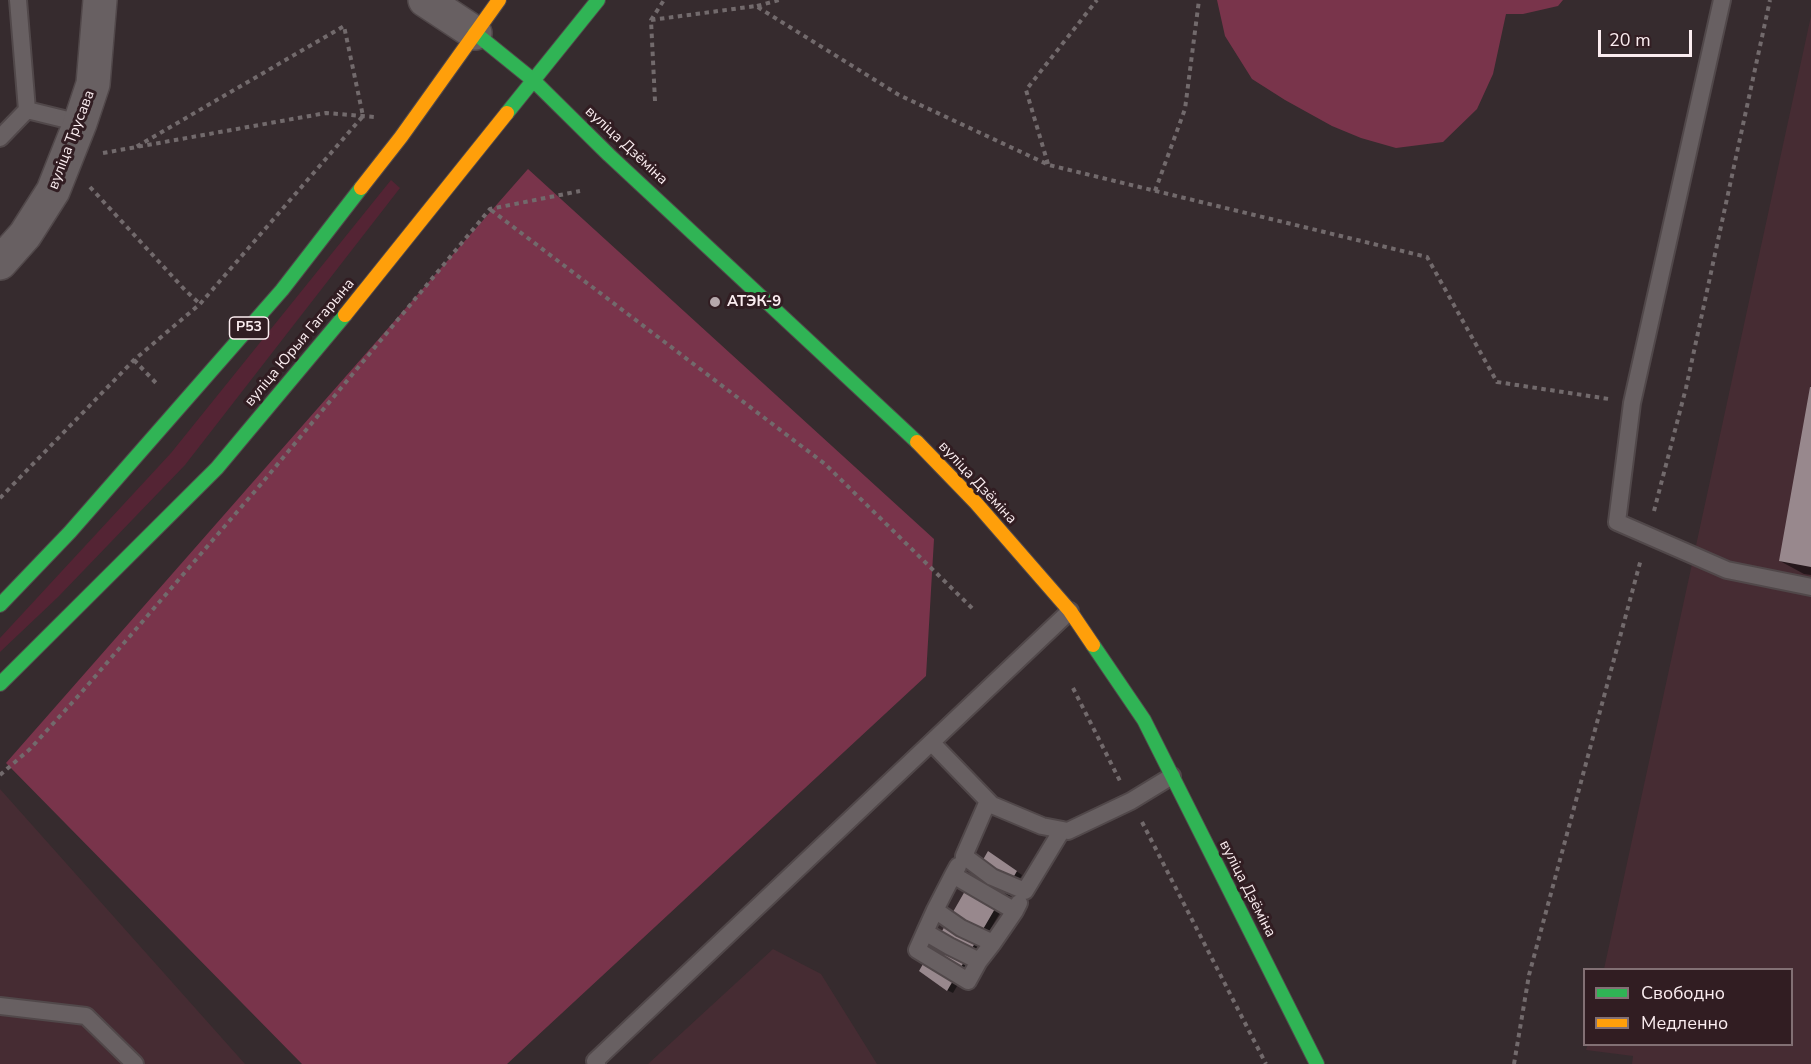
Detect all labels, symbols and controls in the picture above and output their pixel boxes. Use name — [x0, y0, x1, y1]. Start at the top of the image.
scale bar — [1601, 18, 1696, 56]
text: 20 m — [1609, 28, 1651, 52]
street label: вуліца Трусава — [45, 88, 99, 192]
street label: вуліца Дзёміна — [581, 103, 671, 189]
street label: вуліца Юрыя Гагарына — [241, 275, 359, 411]
place label: АТЭК-9 — [727, 293, 781, 311]
marker: АТЭК-9 — [708, 295, 722, 309]
road number: Р53 — [230, 317, 268, 339]
street label: вуліца Дзёміна — [934, 438, 1020, 528]
street label: вуліца Дзёміна — [1215, 838, 1279, 940]
legend — [1583, 968, 1793, 1046]
text: Свободно — [1641, 981, 1725, 1005]
text: Медленно — [1641, 1011, 1728, 1035]

